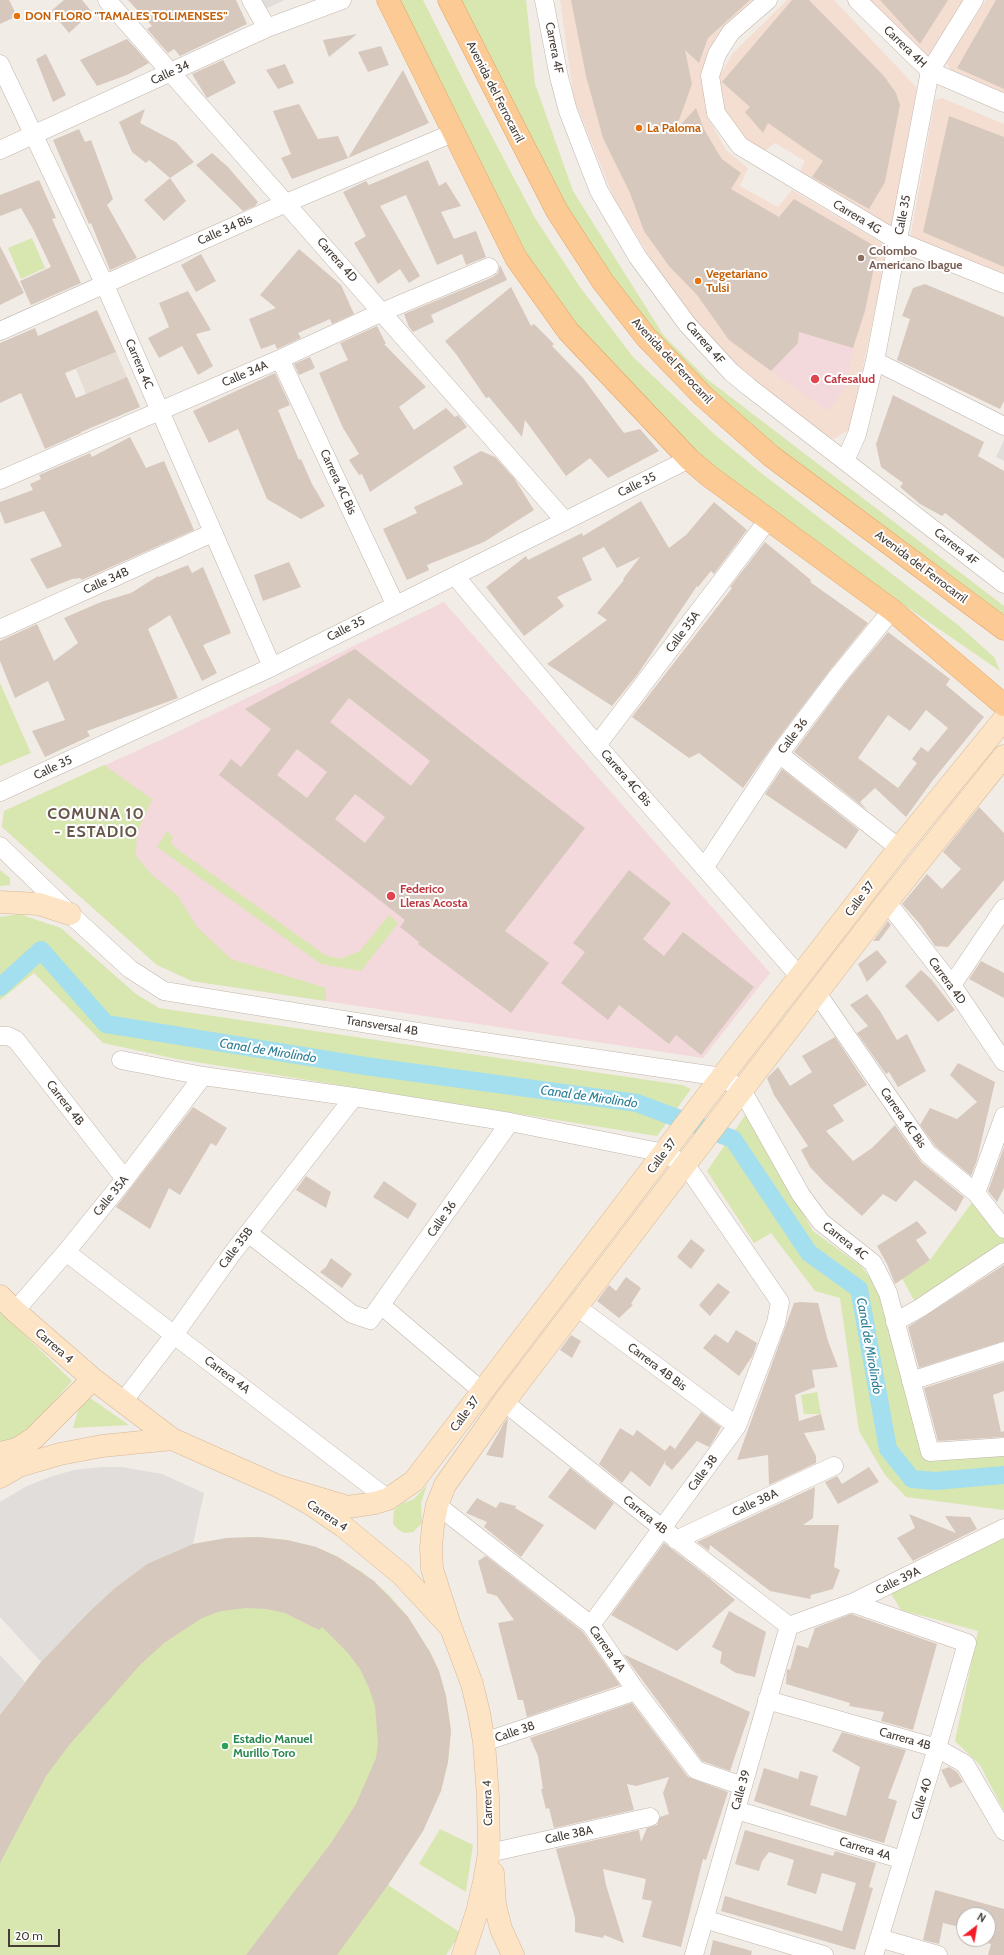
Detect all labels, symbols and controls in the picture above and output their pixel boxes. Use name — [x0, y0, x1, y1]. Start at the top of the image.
place label: DON FLORO "TAMALES TOLIMENSES" — [25, 9, 227, 23]
marker: DON FLORO "TAMALES TOLIMENSES" — [12, 11, 22, 21]
street label: Carrera 4F — [542, 21, 566, 75]
street label: Carrera 4H — [880, 23, 930, 71]
street label: Avenida del Ferrocarril — [463, 39, 527, 145]
street label: Calle 34 — [148, 58, 192, 88]
place label: La Paloma — [647, 121, 701, 135]
marker: La Paloma — [634, 123, 644, 133]
street label: Calle 35 — [892, 194, 914, 236]
street label: Carrera 4G — [830, 197, 884, 237]
street label: Calle 34 Bis — [195, 212, 255, 248]
street label: Carrera 4D — [314, 235, 360, 285]
place label: Colombo Americano Ibague — [869, 244, 962, 272]
marker: Colombo Americano Ibague — [856, 253, 866, 263]
place label: Vegetariano Tulsi — [706, 267, 768, 295]
marker: Vegetariano Tulsi — [693, 276, 703, 286]
street label: Avenida del Ferrocarril — [629, 315, 715, 407]
street label: Carrera 4F — [682, 319, 728, 367]
street label: Carrera 4C — [122, 337, 156, 391]
street label: Calle 34A — [220, 358, 270, 390]
place label: Cafesalud — [824, 372, 875, 386]
marker: Cafesalud — [809, 373, 821, 385]
street label: Carrera 4C Bis — [317, 447, 359, 517]
street label: Calle 35 — [616, 470, 658, 500]
street label: Carrera 4F — [931, 525, 981, 569]
street label: Avenida del Ferrocarril — [872, 528, 970, 606]
street label: Calle 34B — [81, 565, 131, 597]
street label: Calle 35A — [663, 609, 703, 655]
street label: Calle 35 — [325, 613, 367, 645]
street label: Calle 36 — [775, 715, 811, 757]
street label: Carrera 4C Bis — [597, 747, 655, 809]
street label: Calle 35 — [32, 753, 74, 783]
district label: COMUNA 10 - ESTADIO — [47, 804, 145, 842]
street label: Calle 37 — [842, 879, 878, 919]
place label: Federico Lleras Acosta — [400, 882, 468, 910]
marker: Federico Lleras Acosta — [385, 890, 397, 902]
street label: Carrera 4D — [925, 955, 969, 1007]
street label: Transversal 4B — [345, 1013, 419, 1039]
water label: Canal de Mirolindo — [218, 1036, 318, 1066]
street label: Carrera 4B — [43, 1078, 87, 1128]
water label: Canal de Mirolindo — [539, 1082, 639, 1112]
street label: Carrera 4C Bis — [877, 1085, 929, 1151]
street label: Calle 37 — [644, 1136, 680, 1176]
street label: Calle 35A — [90, 1173, 132, 1219]
street label: Calle 36 — [424, 1198, 460, 1240]
street label: Carrera 4C — [820, 1219, 870, 1263]
street label: Calle 35B — [216, 1225, 256, 1271]
water label: Canal de Mirolindo — [853, 1296, 885, 1396]
street label: Carrera 4 — [32, 1326, 76, 1366]
street label: Carrera 4B Bis — [625, 1340, 689, 1394]
street label: Carrera 4A — [201, 1353, 253, 1397]
street label: Calle 37 — [447, 1394, 483, 1434]
street label: Calle 38 — [685, 1452, 721, 1494]
street label: Calle 38A — [730, 1486, 780, 1520]
street label: Carrera 4B — [620, 1493, 670, 1537]
street label: Carrera 4 — [304, 1497, 350, 1535]
street label: Calle 39A — [873, 1564, 923, 1598]
street label: Carrera 4A — [586, 1623, 628, 1675]
street label: Calle 38 — [493, 1718, 537, 1746]
street label: Carrera 4B — [878, 1725, 932, 1753]
place label: Estadio Manuel Murillo Toro — [233, 1732, 313, 1760]
marker: Estadio Manuel Murillo Toro — [220, 1741, 230, 1751]
street label: Calle 39 — [728, 1768, 754, 1812]
street label: Calle 40 — [909, 1776, 935, 1822]
street label: Carrera 4 — [480, 1780, 496, 1826]
street label: Calle 38A — [544, 1823, 594, 1847]
street label: Carrera 4A — [837, 1834, 893, 1864]
north arrow — [956, 1907, 996, 1947]
text: N — [975, 1910, 989, 1926]
scale bar — [10, 1921, 62, 1947]
text: 20 m — [15, 1928, 43, 1943]

